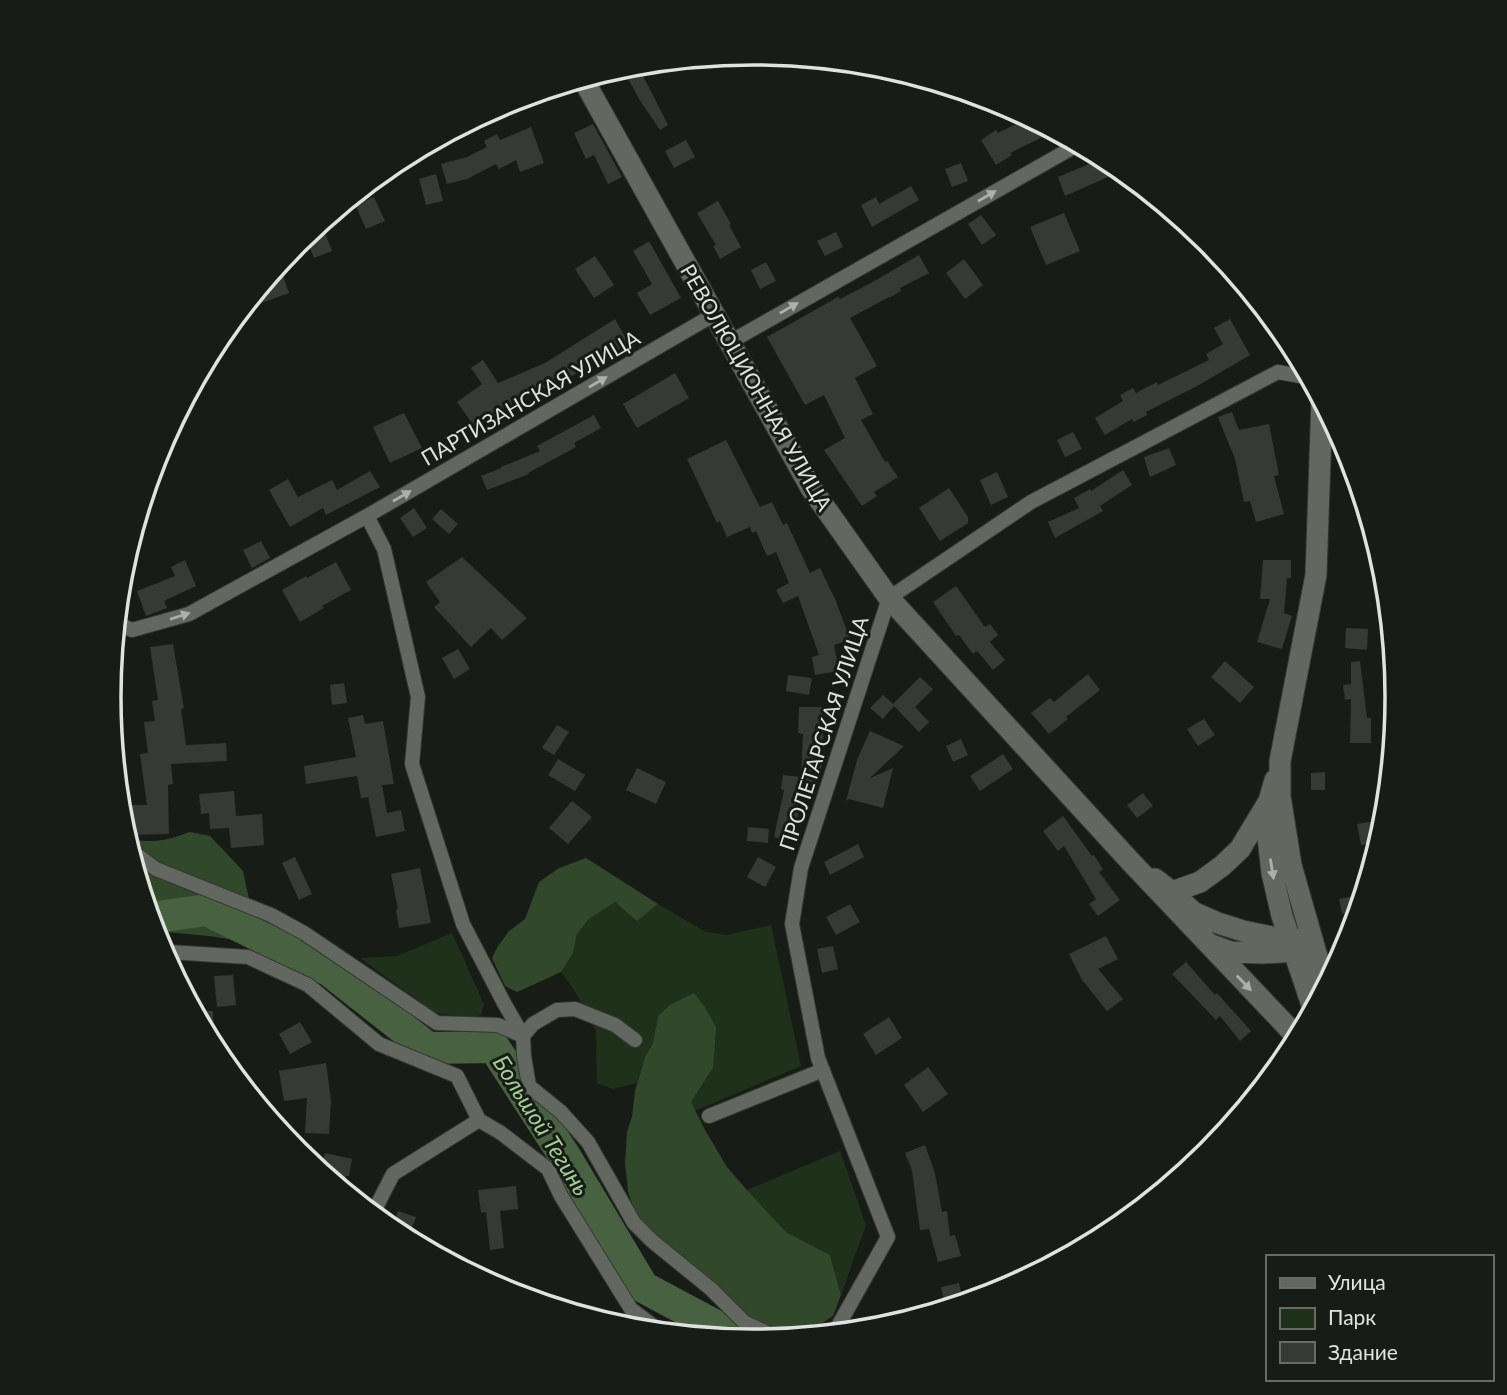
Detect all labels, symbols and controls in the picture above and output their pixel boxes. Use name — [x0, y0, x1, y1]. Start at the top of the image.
one-way arrow — [977, 190, 996, 202]
street label: РЕВОЛЮЦИОННАЯ УЛИЦА — [676, 259, 838, 515]
one-way arrow — [779, 302, 799, 314]
street label: ПАРТИЗАНСКАЯ УЛИЦА — [416, 324, 644, 470]
one-way arrow — [589, 376, 608, 388]
one-way arrow — [392, 490, 411, 502]
one-way arrow — [170, 610, 191, 621]
street label: ПРОЛЕТАРСКАЯ УЛИЦА — [773, 612, 873, 853]
one-way arrow — [1267, 858, 1278, 880]
one-way arrow — [1236, 974, 1252, 991]
water label: Большой Тегинь — [488, 1050, 596, 1200]
legend — [1266, 1255, 1493, 1381]
text: Улица — [1328, 1269, 1386, 1294]
text: Парк — [1328, 1304, 1376, 1329]
text: Здание — [1328, 1339, 1398, 1364]

